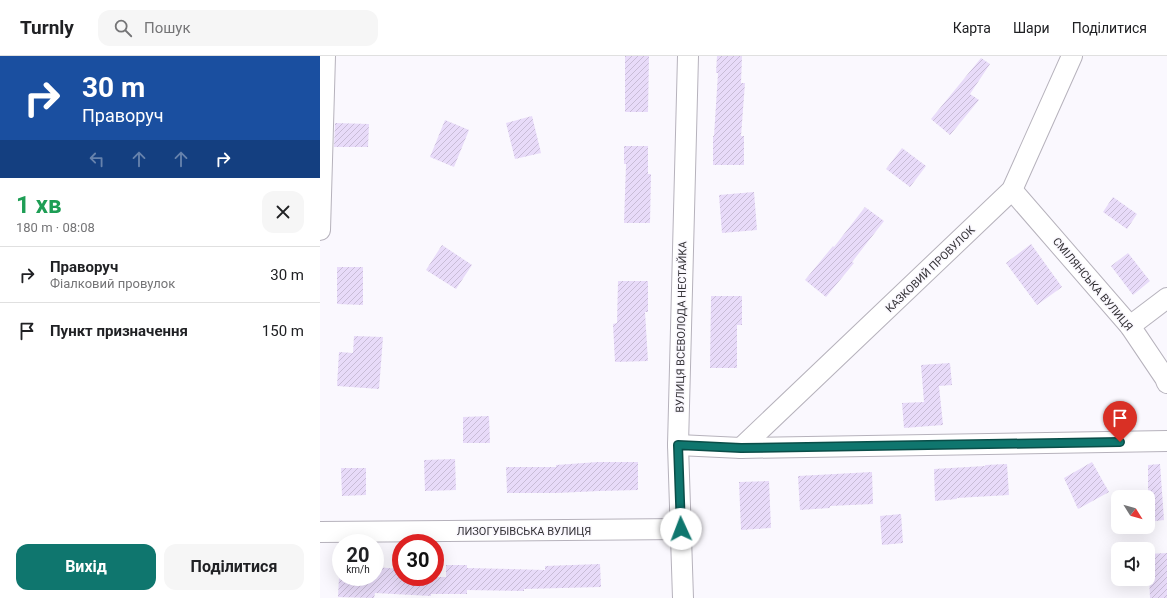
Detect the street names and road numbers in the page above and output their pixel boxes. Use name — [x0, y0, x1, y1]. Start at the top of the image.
street label: КАЗКОВИЙ ПРОВУЛОК — [883, 223, 978, 315]
street label: СМІЛЯНСЬКА ВУЛИЦЯ — [1050, 235, 1135, 334]
street label: ВУЛИЦЯ ВСЕВОЛОДА НЕСТАЙКА — [674, 240, 690, 413]
street label: ЛИЗОГУБІВСЬКА ВУЛИЦЯ — [457, 525, 591, 538]

